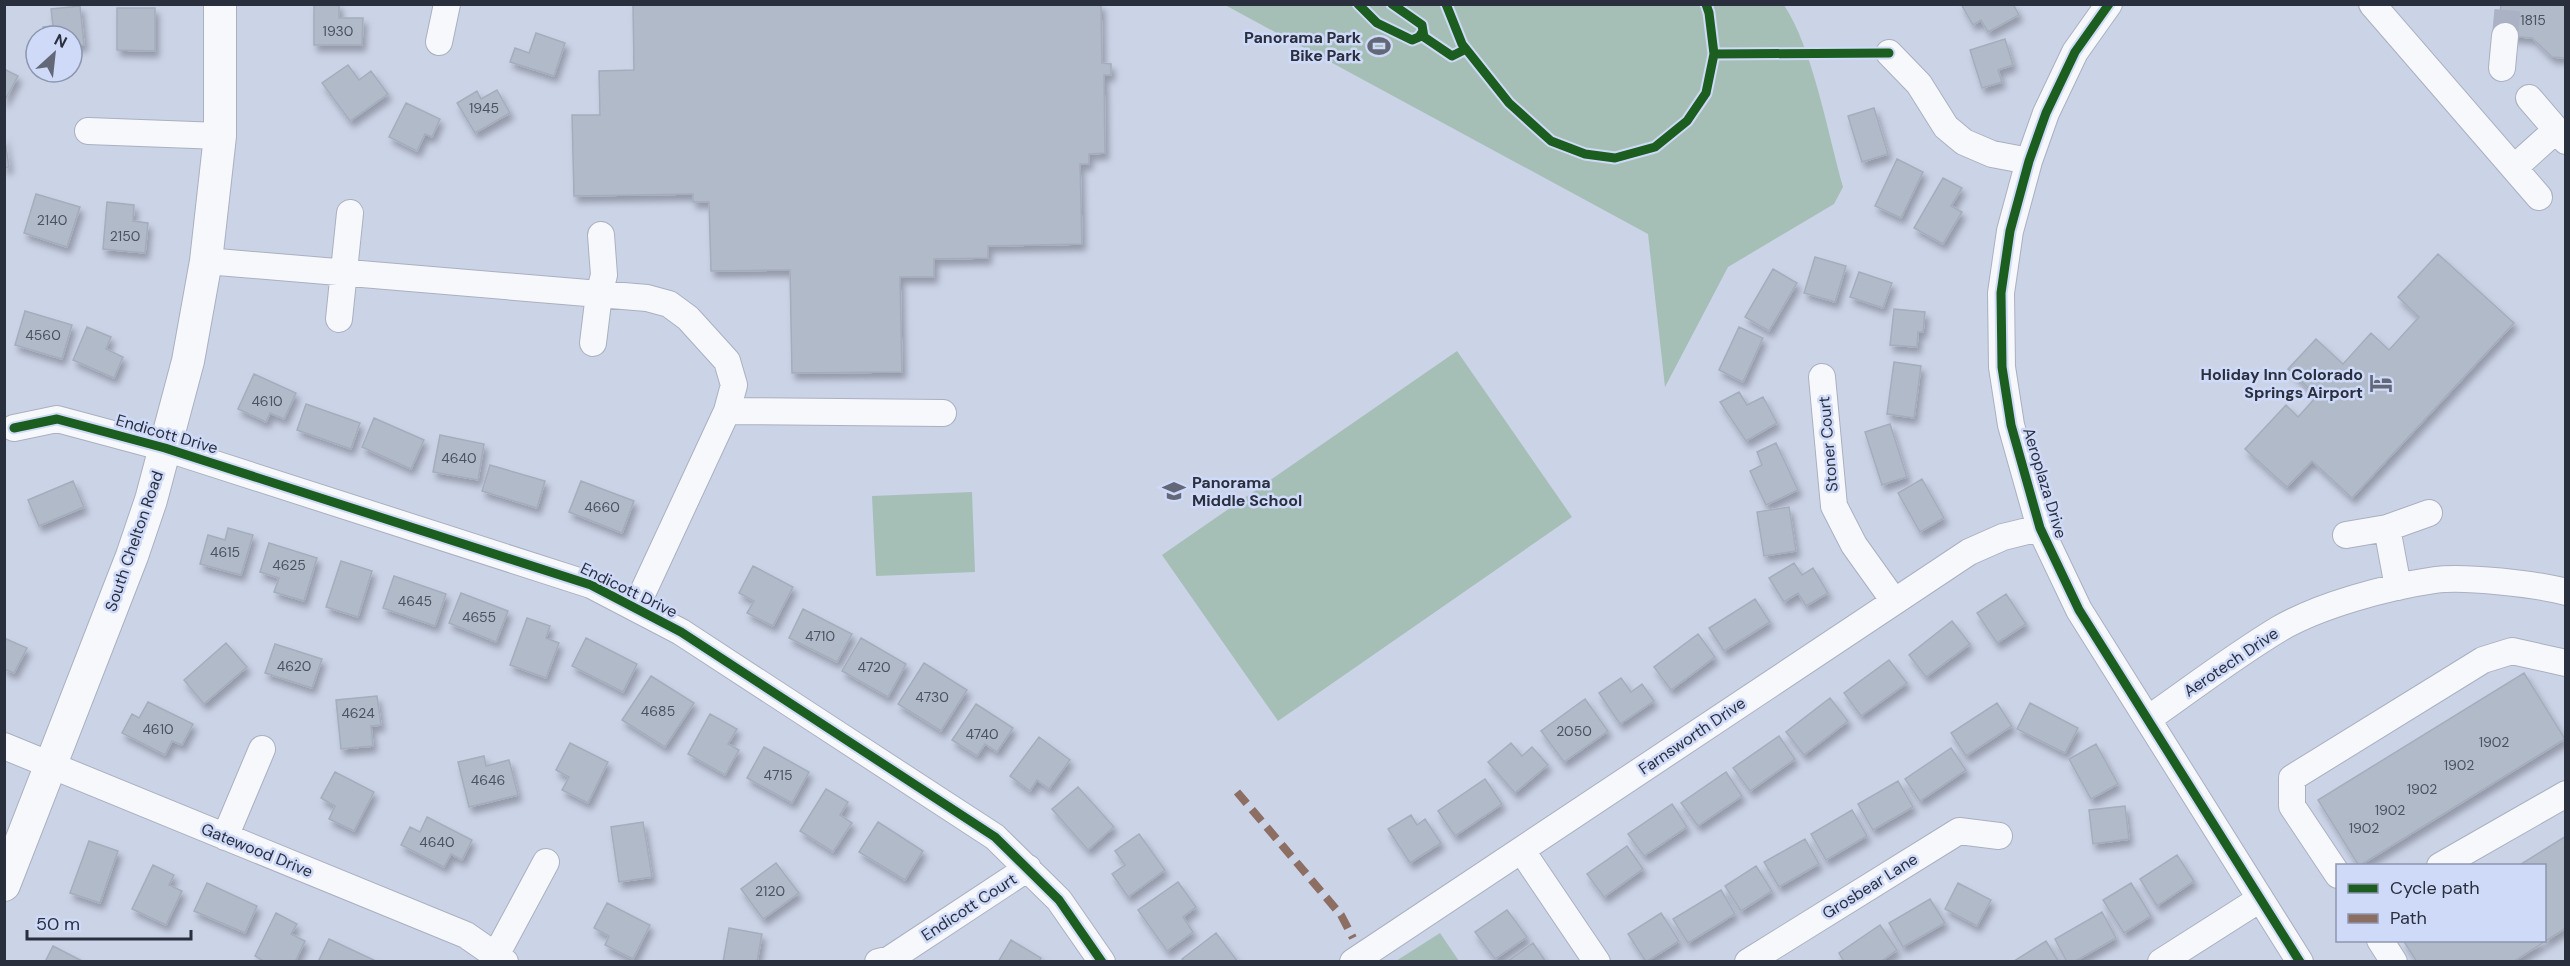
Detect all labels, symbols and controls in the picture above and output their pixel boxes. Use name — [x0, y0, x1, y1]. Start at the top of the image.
house number: 1815 — [2520, 11, 2546, 29]
house number: 1930 — [323, 22, 353, 40]
north arrow — [24, 24, 84, 84]
place label: Panorama Park Bike Park — [1244, 27, 1362, 66]
text: N — [51, 29, 71, 53]
sports icon: Panorama Park Bike Park — [1366, 33, 1392, 59]
house number: 1945 — [469, 99, 499, 117]
house number: 2140 — [37, 211, 67, 229]
house number: 2150 — [110, 227, 140, 245]
house number: 4560 — [25, 326, 61, 344]
place label: Holiday Inn Colorado Springs Airport — [2201, 364, 2363, 403]
hotel icon: Holiday Inn Colorado Springs Airport — [2368, 370, 2394, 396]
house number: 4610 — [251, 392, 283, 410]
street label: Stoner Court — [1813, 395, 1843, 493]
street label: Endicott Drive — [114, 409, 220, 459]
street label: Aeroplaza Drive — [2018, 425, 2072, 541]
house number: 4640 — [441, 449, 477, 467]
street label: South Chelton Road — [100, 468, 168, 614]
place label: Panorama Middle School — [1192, 472, 1302, 511]
school or university icon: Panorama Middle School — [1161, 478, 1187, 504]
house number: 4660 — [584, 498, 620, 516]
house number: 4615 — [210, 543, 240, 561]
house number: 4625 — [272, 556, 306, 574]
street label: Endicott Drive — [577, 558, 681, 622]
house number: 4645 — [398, 592, 432, 610]
house number: 4655 — [462, 608, 496, 626]
street label: Aerotech Drive — [2180, 623, 2282, 701]
house number: 4710 — [805, 627, 835, 645]
house number: 4620 — [277, 657, 311, 675]
house number: 4720 — [857, 658, 891, 676]
house number: 4730 — [915, 688, 949, 706]
street label: Farnsworth Drive — [1635, 692, 1749, 780]
house number: 4685 — [641, 702, 675, 720]
house number: 4624 — [341, 704, 375, 722]
house number: 4610 — [142, 720, 174, 738]
house number: 2050 — [1556, 722, 1592, 740]
house number: 4740 — [965, 725, 999, 743]
house number: 1902 — [2479, 733, 2509, 751]
house number: 1902 — [2444, 756, 2474, 774]
house number: 4715 — [764, 766, 792, 784]
house number: 4646 — [471, 771, 505, 789]
house number: 1902 — [2407, 780, 2437, 798]
house number: 1902 — [2375, 801, 2405, 819]
street label: Gatewood Drive — [198, 818, 316, 882]
house number: 1902 — [2349, 819, 2379, 837]
house number: 4640 — [419, 833, 455, 851]
street label: Grosbear Lane — [1818, 848, 1922, 924]
legend — [2336, 864, 2546, 942]
street label: Endicott Court — [917, 868, 1021, 946]
text: Cycle path — [2390, 876, 2480, 900]
house number: 2120 — [755, 882, 785, 900]
scale bar — [27, 903, 190, 941]
text: Path — [2390, 906, 2427, 930]
text: 50 m — [36, 912, 80, 936]

